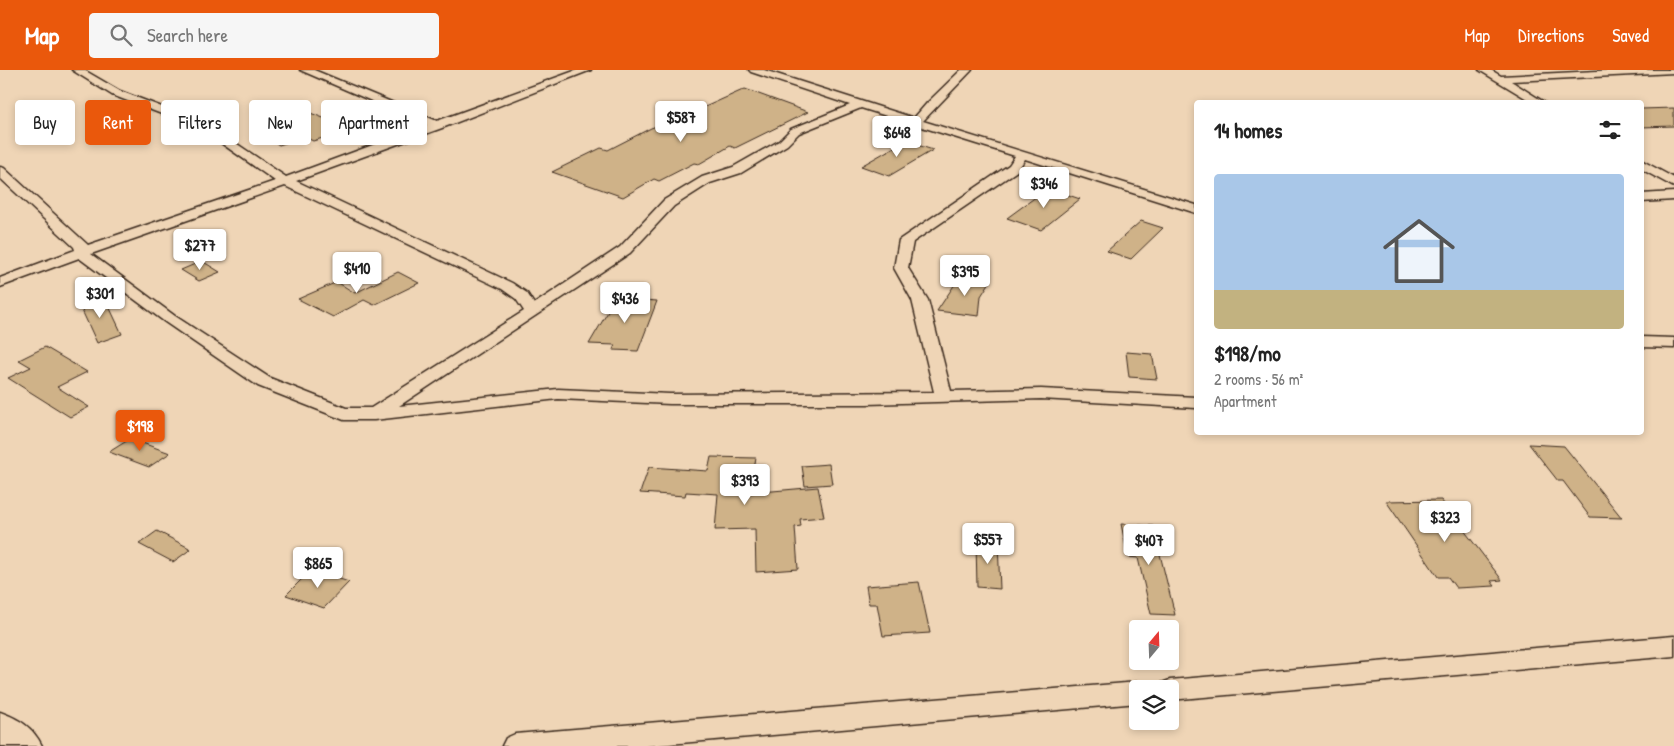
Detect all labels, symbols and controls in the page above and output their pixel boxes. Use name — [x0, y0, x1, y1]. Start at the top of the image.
search box — [89, 13, 439, 58]
text: Map — [25, 19, 59, 51]
icon: search — [107, 21, 135, 49]
text: Search here — [147, 22, 228, 48]
text: Map — [1465, 23, 1490, 48]
text: Directions — [1518, 23, 1584, 48]
text: Saved — [1612, 23, 1649, 48]
chip: Buy — [15, 100, 75, 145]
chip: Rent — [85, 100, 151, 145]
chip: Filters — [161, 100, 239, 145]
chip: New — [249, 100, 311, 145]
chip: Apartment — [321, 100, 427, 145]
pin: $587 — [651, 100, 711, 143]
text: $587 — [666, 106, 696, 128]
pin: $648 — [867, 116, 927, 158]
text: 14 homes — [1214, 116, 1282, 145]
icon: filters — [1596, 116, 1624, 144]
text: $648 — [883, 121, 911, 143]
pin: $346 — [1014, 166, 1074, 209]
text: $346 — [1030, 172, 1058, 194]
icon: home — [1374, 206, 1464, 296]
pin: $277 — [170, 228, 230, 271]
text: $277 — [184, 234, 216, 256]
pin: $410 — [327, 252, 387, 294]
pin: $395 — [935, 254, 995, 297]
text: $410 — [343, 257, 371, 279]
text: $395 — [951, 260, 979, 282]
pin: $301 — [70, 276, 130, 319]
text: $301 — [86, 282, 114, 304]
pin: $436 — [595, 282, 655, 324]
text: $436 — [611, 287, 639, 309]
text: $198/mo — [1214, 339, 1281, 368]
text: 2 rooms · 56 m² — [1214, 368, 1303, 390]
text: Apartment — [1214, 390, 1277, 412]
pin: $198 — [110, 410, 170, 452]
text: $198 — [127, 415, 153, 437]
pin: $393 — [715, 464, 775, 506]
text: $393 — [731, 469, 759, 491]
pin: $323 — [1415, 500, 1475, 543]
text: $323 — [1430, 506, 1460, 528]
pin: $557 — [958, 522, 1018, 565]
pin: $407 — [1119, 524, 1179, 566]
text: $557 — [973, 528, 1003, 550]
text: $407 — [1134, 529, 1164, 551]
pin: $865 — [288, 546, 348, 589]
text: $865 — [304, 552, 332, 574]
north arrow — [1129, 620, 1179, 670]
map controls — [1129, 620, 1179, 730]
button: layers — [1129, 680, 1179, 730]

